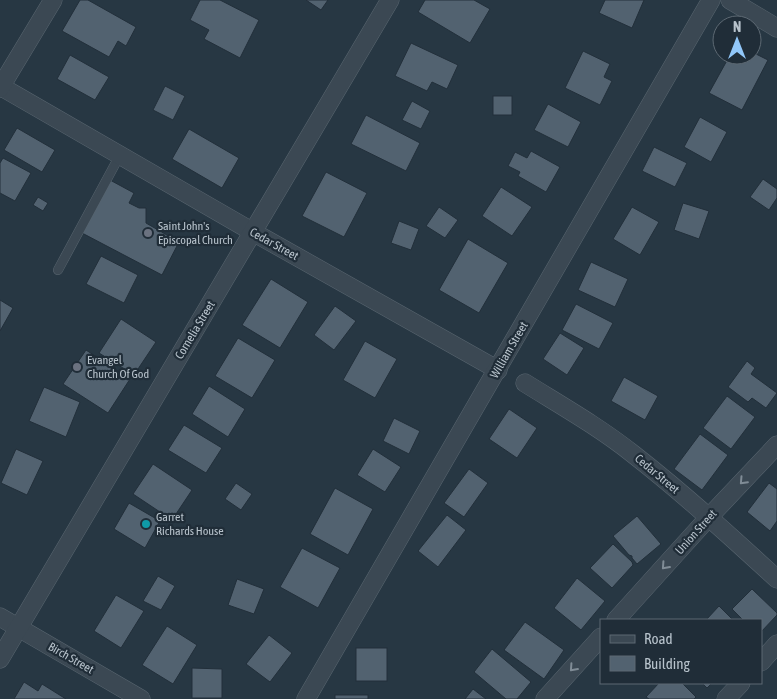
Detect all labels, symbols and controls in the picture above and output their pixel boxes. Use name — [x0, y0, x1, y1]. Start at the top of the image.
north arrow — [712, 15, 762, 65]
text: N — [733, 19, 741, 35]
place label: Saint John's Episcopal Church — [158, 219, 233, 247]
street label: Cedar Street — [247, 225, 301, 263]
marker: Saint John's Episcopal Church — [142, 227, 154, 239]
street label: Cornelia Street — [172, 298, 218, 362]
street label: William Street — [487, 319, 531, 381]
place label: Evangel Church Of God — [87, 353, 149, 381]
marker: Evangel Church Of God — [71, 361, 83, 373]
street label: Cedar Street — [632, 451, 682, 497]
one-way arrow — [740, 475, 749, 484]
street label: Union Street — [672, 506, 720, 557]
place label: Garret Richards House — [156, 510, 224, 538]
marker: Garret Richards House — [140, 518, 152, 530]
one-way arrow — [662, 561, 671, 570]
legend — [600, 619, 762, 684]
text: Road — [644, 630, 673, 647]
street label: Birch Street — [46, 639, 97, 677]
text: Building — [644, 655, 690, 672]
one-way arrow — [570, 663, 579, 672]

